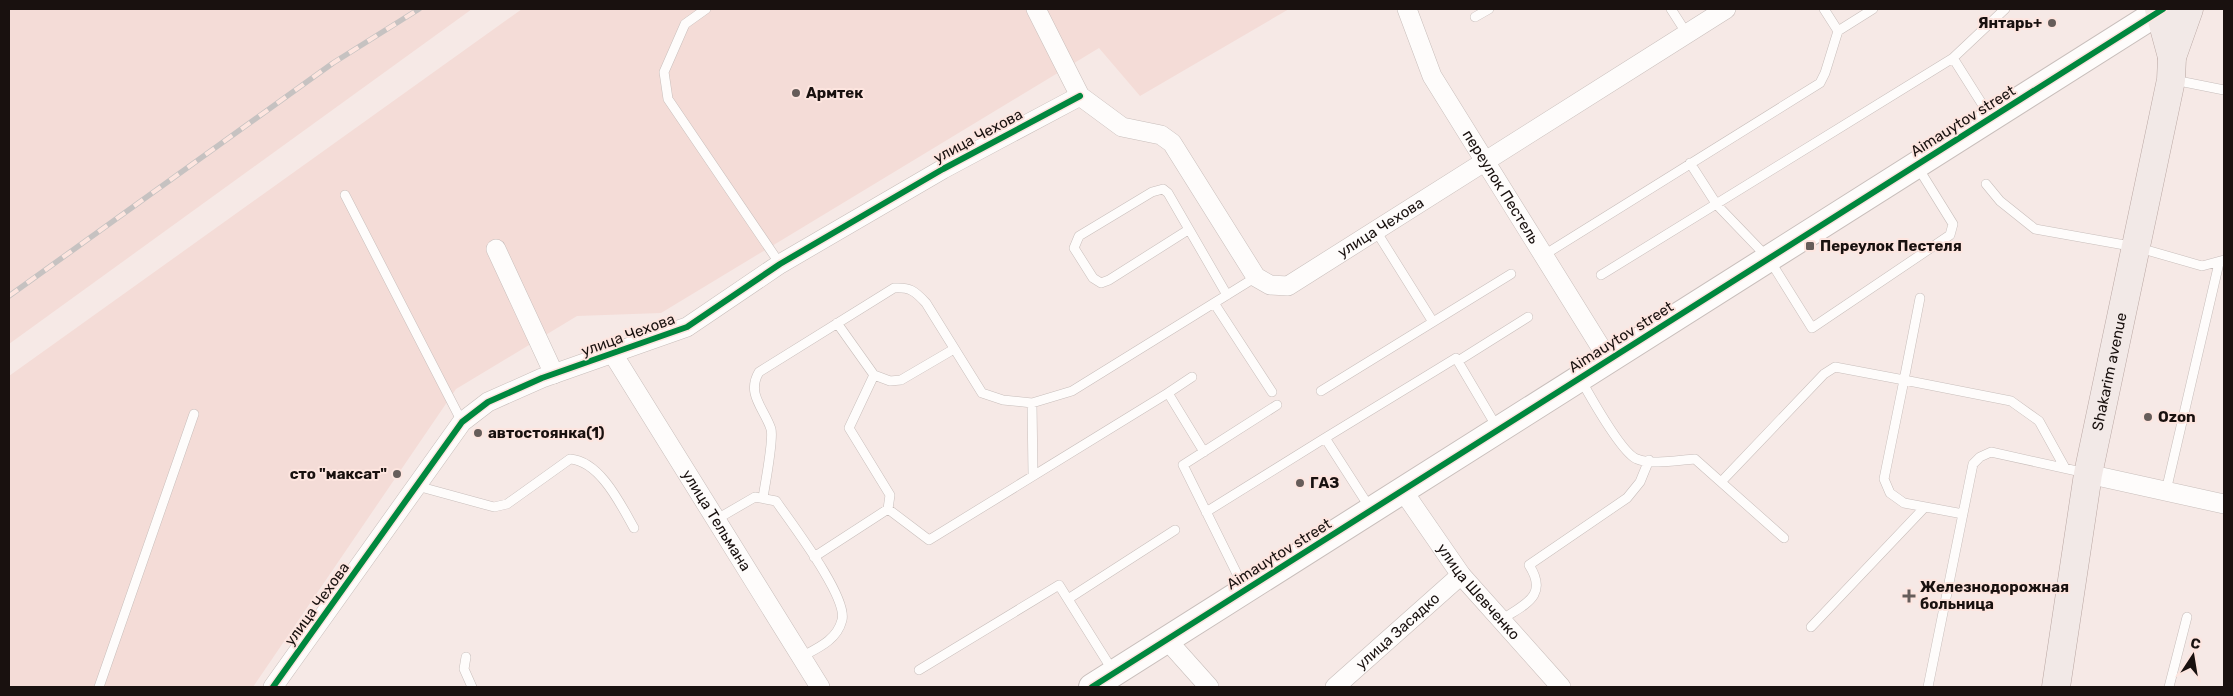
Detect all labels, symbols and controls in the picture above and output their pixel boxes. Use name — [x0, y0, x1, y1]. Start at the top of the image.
place label: Янтарь+ — [1978, 14, 2042, 32]
marker: Янтарь+ — [2046, 17, 2058, 29]
street label: Aimauytov street — [1907, 81, 2019, 160]
place label: Армтек — [806, 84, 863, 102]
marker: Армтек — [790, 87, 802, 99]
street label: улица Чехова — [930, 105, 1026, 167]
street label: переулок Пестель — [1459, 126, 1543, 248]
street label: улица Чехова — [1334, 193, 1427, 261]
place label: Переулок Пестеля — [1820, 237, 1962, 255]
marker: Переулок Пестеля — [1804, 240, 1816, 252]
street label: Aimauytov street — [1565, 297, 1677, 376]
street label: улица Чехова — [579, 310, 677, 360]
street label: Shakarim avenue — [2088, 311, 2131, 432]
place label: Ozon — [2158, 408, 2196, 426]
marker: Ozon — [2142, 411, 2154, 423]
place label: автостоянка(1) — [488, 424, 605, 442]
marker: автостоянка(1) — [472, 427, 484, 439]
place label: сто "максат" — [290, 465, 387, 483]
street label: улица Тельмана — [678, 466, 755, 574]
marker: сто "максат" — [391, 468, 403, 480]
place label: ГАЗ — [1310, 474, 1339, 492]
marker: ГАЗ — [1294, 477, 1306, 489]
street label: Aimauytov street — [1223, 514, 1335, 593]
street label: улица Шевченко — [1433, 540, 1524, 644]
street label: улица Чехова — [281, 559, 353, 649]
place label: Железнодорожная больница — [1920, 578, 2069, 613]
street label: улица Засядко — [1352, 589, 1443, 673]
marker: Железнодорожная больница — [1902, 589, 1916, 603]
north arrow — [2168, 631, 2218, 681]
text: С — [2189, 634, 2202, 653]

